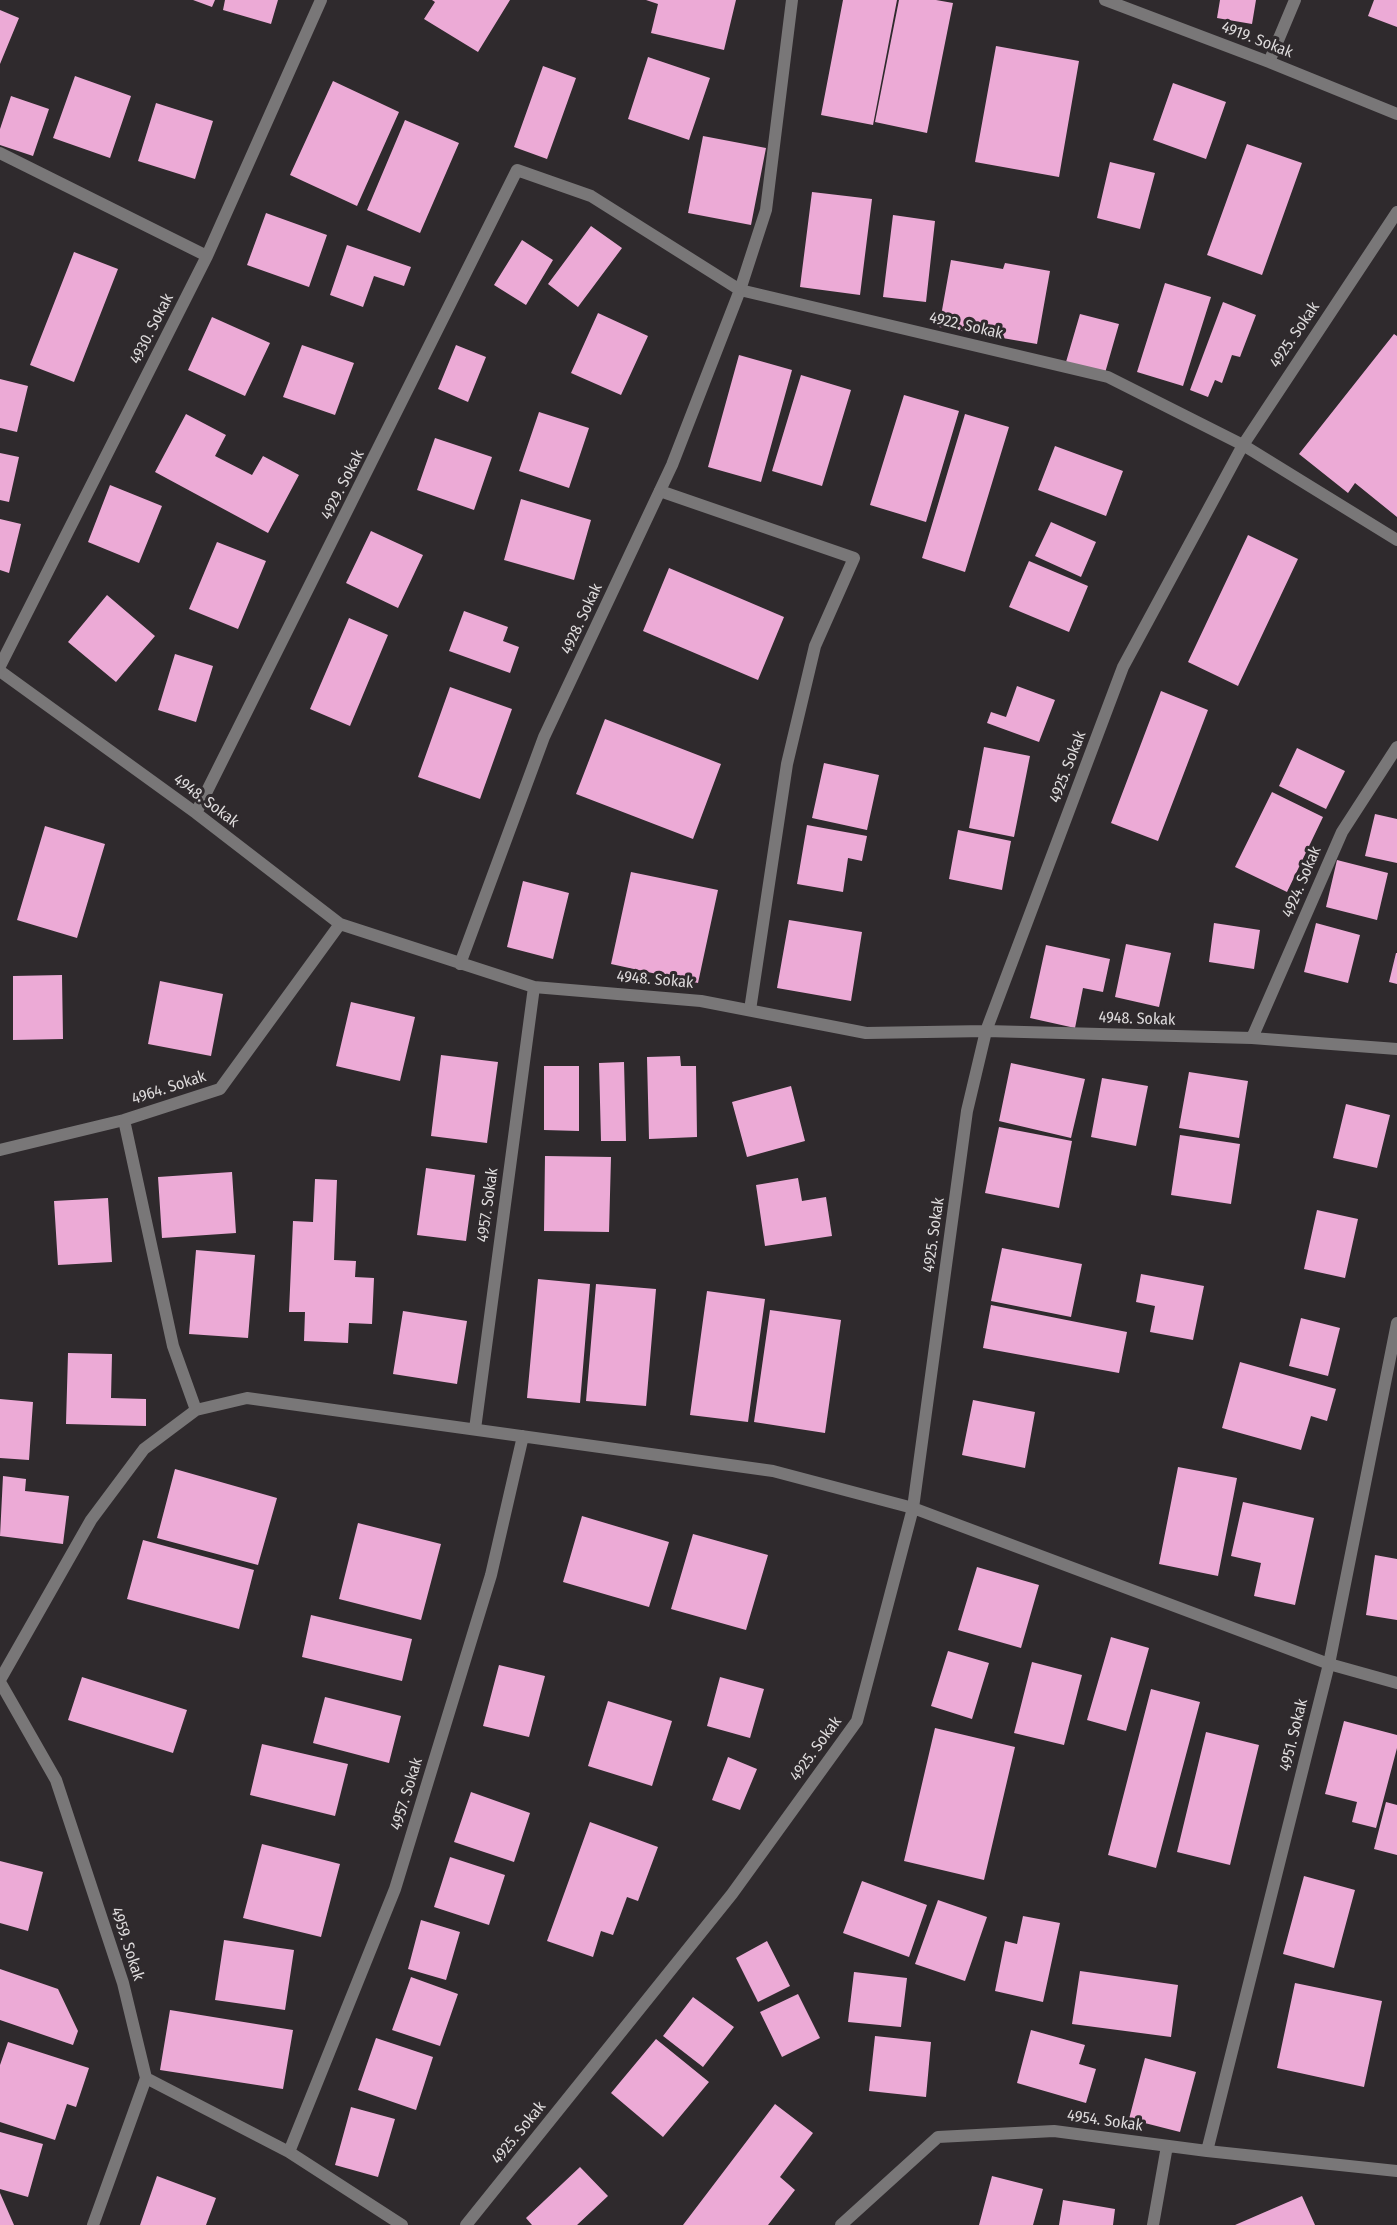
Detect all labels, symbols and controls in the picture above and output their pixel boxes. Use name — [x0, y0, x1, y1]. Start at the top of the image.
street label: 4919. Sokak — [1219, 18, 1295, 62]
street label: 4930. Sokak — [126, 291, 178, 367]
street label: 4925. Sokak — [1266, 298, 1324, 372]
street label: 4922. Sokak — [927, 308, 1005, 344]
street label: 4929. Sokak — [317, 447, 369, 523]
street label: 4928. Sokak — [557, 580, 607, 658]
street label: 4925. Sokak — [1046, 728, 1090, 806]
street label: 4948. Sokak — [170, 770, 242, 832]
street label: 4924. Sokak — [1278, 844, 1326, 920]
street label: 4948. Sokak — [616, 967, 694, 993]
street label: 4948. Sokak — [1098, 1008, 1176, 1030]
street label: 4964. Sokak — [129, 1067, 209, 1109]
street label: 4957. Sokak — [473, 1167, 503, 1243]
street label: 4925. Sokak — [919, 1196, 949, 1274]
street label: 4951. Sokak — [1276, 1697, 1312, 1773]
street label: 4925. Sokak — [786, 1713, 846, 1785]
street label: 4957. Sokak — [387, 1755, 427, 1833]
street label: 4959. Sokak — [106, 1905, 148, 1983]
street label: 4925. Sokak — [488, 2098, 550, 2168]
street label: 4954. Sokak — [1066, 2106, 1144, 2136]

